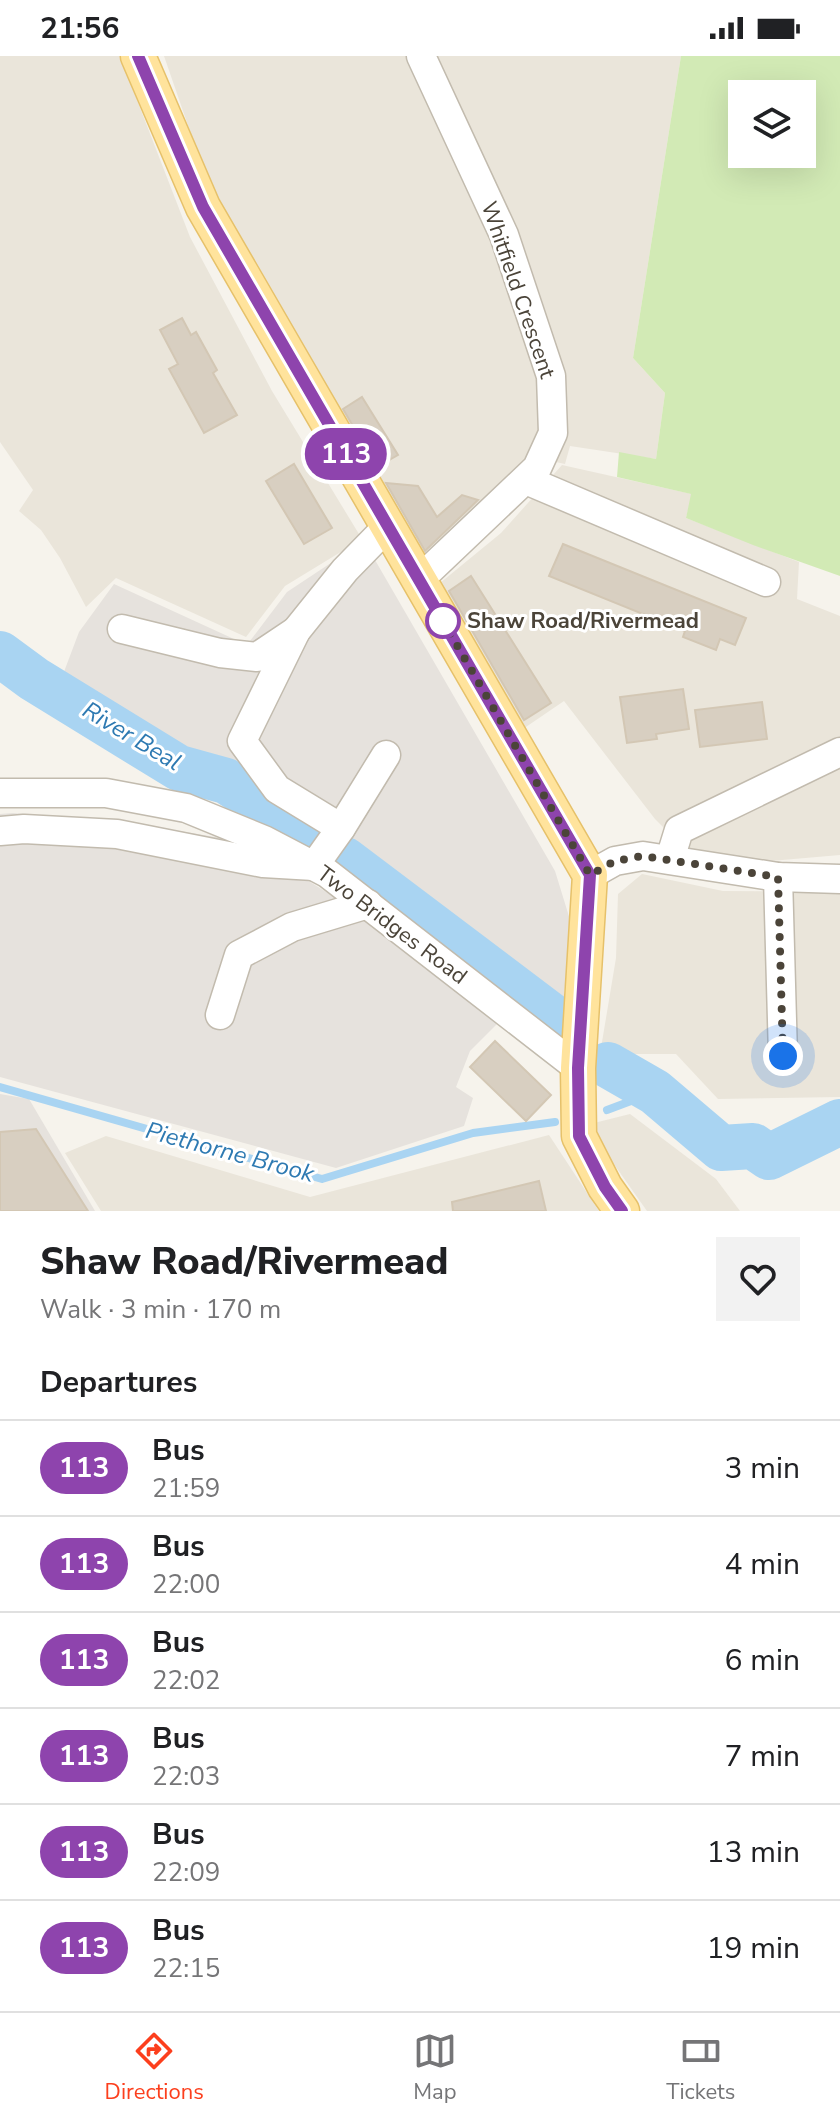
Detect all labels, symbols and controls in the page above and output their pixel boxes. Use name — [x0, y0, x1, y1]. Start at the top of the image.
text: 21:56 — [40, 8, 119, 49]
map controls — [728, 80, 816, 168]
button: layers — [728, 80, 816, 168]
street label: Whitfield Crescent — [474, 198, 562, 383]
line badge: 113 — [300, 428, 392, 480]
text: 113 — [321, 435, 371, 473]
marker: Shaw Road/Rivermead — [426, 604, 460, 638]
place label: Shaw Road/Rivermead — [467, 606, 699, 636]
water label: River Beal — [77, 694, 187, 778]
street label: Two Bridges Road — [311, 859, 473, 991]
your location — [763, 1036, 803, 1076]
water label: Piethorne Brook — [142, 1114, 319, 1190]
text: Shaw Road/Rivermead — [40, 1236, 448, 1287]
button: heart — [716, 1237, 800, 1321]
text: Walk · 3 min · 170 m — [40, 1292, 281, 1327]
text: Departures — [40, 1362, 197, 1403]
text: Bus — [152, 1430, 205, 1471]
text: 3 min — [725, 1448, 800, 1489]
text: 113 — [59, 1449, 109, 1487]
text: 21:59 — [152, 1471, 220, 1506]
text: Bus — [152, 1526, 205, 1567]
text: 4 min — [725, 1544, 800, 1585]
text: 113 — [59, 1545, 109, 1583]
text: 22:00 — [152, 1567, 220, 1602]
text: Bus — [152, 1622, 205, 1663]
text: 6 min — [725, 1640, 800, 1681]
text: 113 — [59, 1641, 109, 1679]
text: 22:02 — [152, 1663, 220, 1698]
text: Bus — [152, 1718, 205, 1759]
text: 7 min — [725, 1736, 800, 1777]
text: 113 — [59, 1737, 109, 1775]
text: 22:03 — [152, 1759, 220, 1794]
text: Bus — [152, 1814, 205, 1855]
text: 13 min — [707, 1832, 800, 1873]
text: 113 — [59, 1833, 109, 1871]
text: 22:09 — [152, 1855, 220, 1890]
text: Bus — [152, 1910, 205, 1951]
text: 19 min — [707, 1928, 800, 1969]
text: 113 — [59, 1929, 109, 1967]
text: 22:15 — [152, 1951, 220, 1986]
tab: Directions — [105, 2029, 204, 2107]
tab: Map — [413, 2029, 457, 2107]
tab: Tickets — [666, 2029, 735, 2107]

